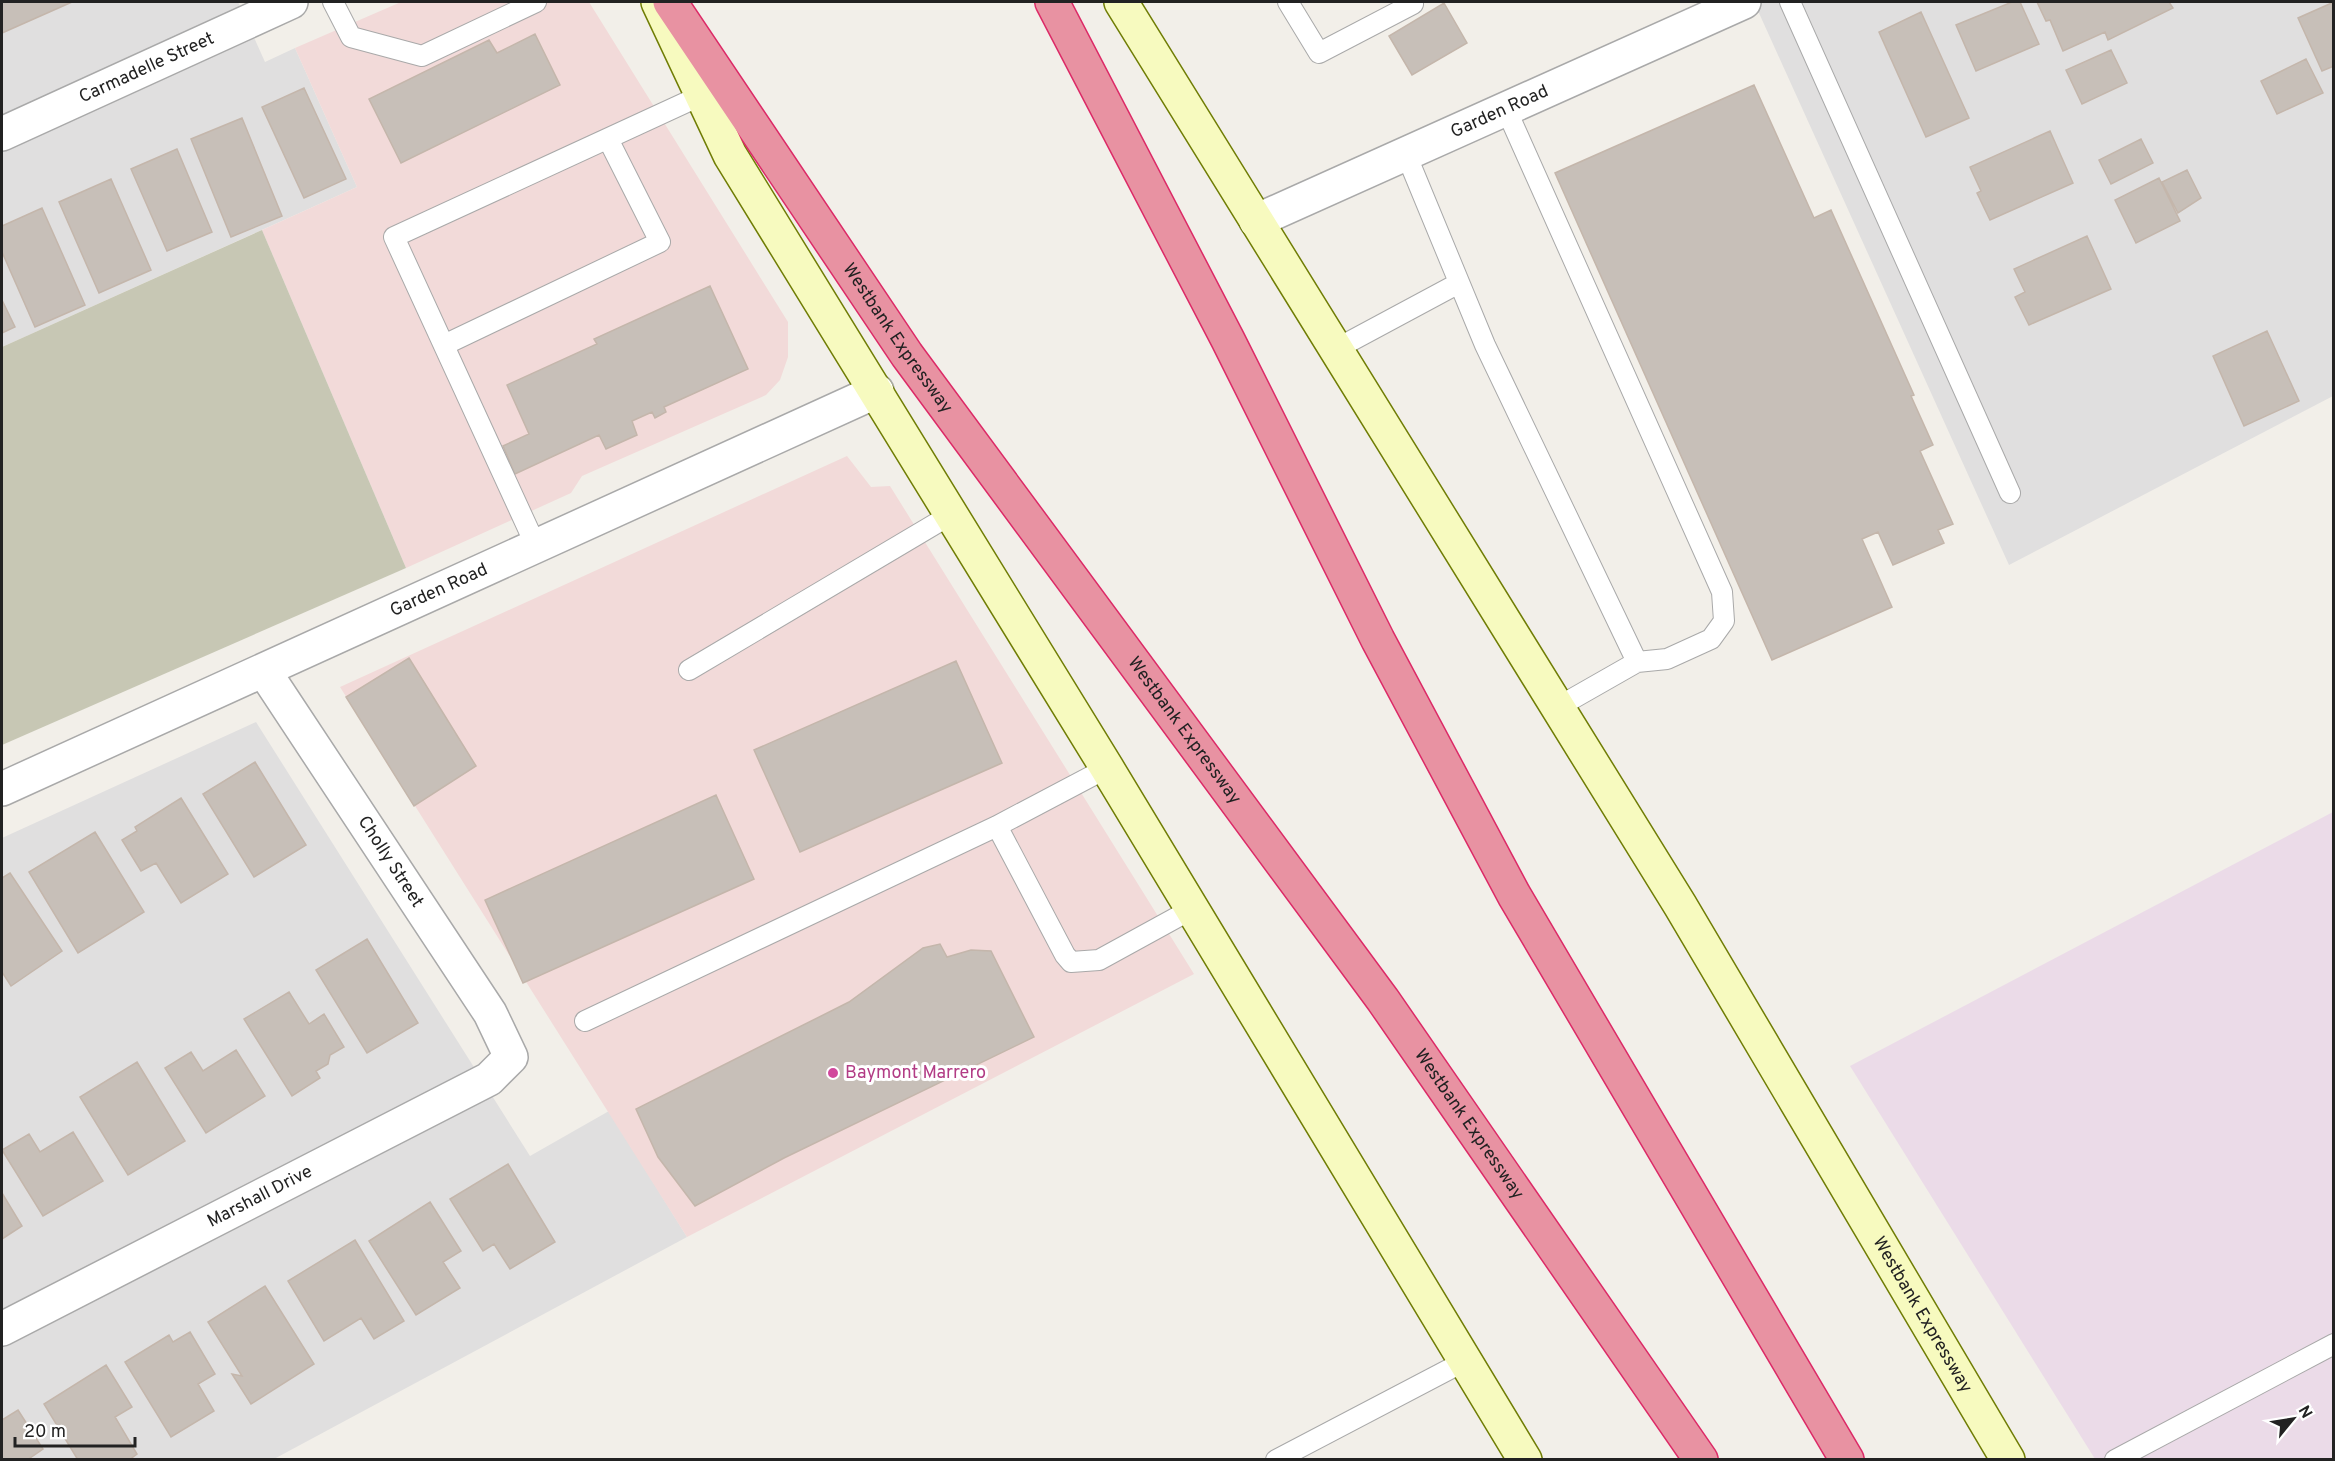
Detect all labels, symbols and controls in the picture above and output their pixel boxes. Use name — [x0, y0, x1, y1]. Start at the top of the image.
street label: Carmadelle Street — [75, 27, 218, 109]
street label: Garden Road — [1447, 80, 1552, 144]
street label: Westbank Expressway — [837, 259, 958, 418]
street label: Garden Road — [386, 558, 491, 622]
street label: Westbank Expressway — [1122, 652, 1246, 809]
street label: Cholly Street — [352, 812, 428, 912]
street label: Westbank Expressway — [1409, 1045, 1529, 1204]
place label: Baymont Marrero — [845, 1062, 986, 1085]
marker: Baymont Marrero — [826, 1066, 840, 1080]
street label: Marshall Drive — [204, 1160, 316, 1233]
street label: Westbank Expressway — [1867, 1232, 1977, 1397]
north arrow — [2263, 1389, 2323, 1449]
text: N — [2293, 1403, 2316, 1422]
scale bar — [15, 1410, 135, 1448]
text: 20 m — [24, 1421, 66, 1444]

